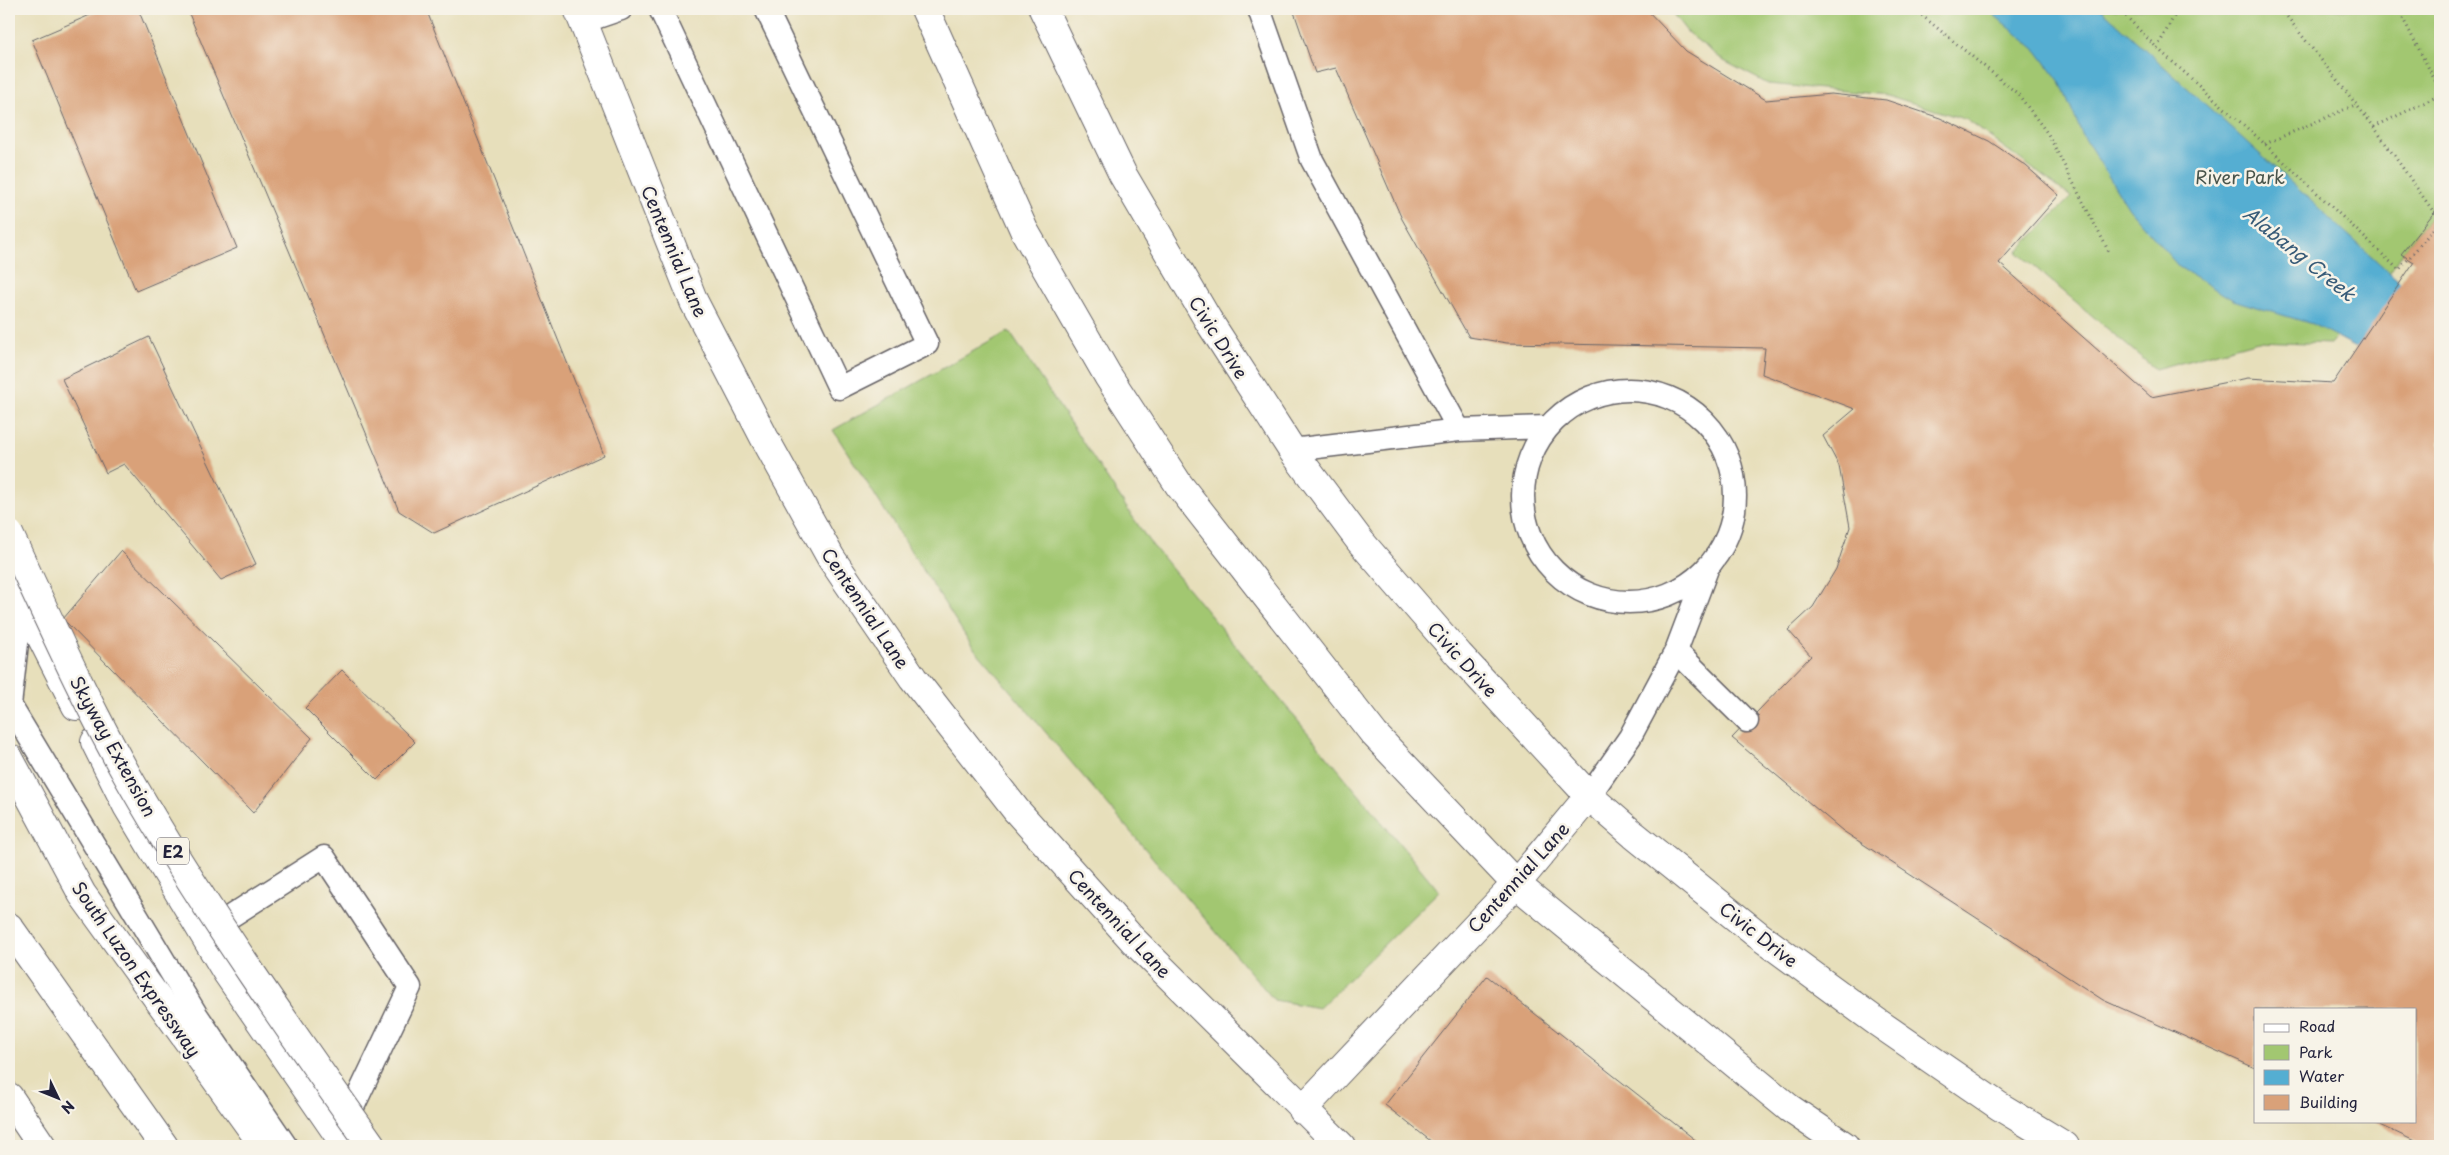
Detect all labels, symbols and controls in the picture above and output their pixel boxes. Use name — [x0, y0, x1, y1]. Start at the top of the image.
park label: River Park — [2195, 163, 2285, 190]
street label: Centennial Lane — [635, 181, 715, 321]
water label: Alabang Creek — [2238, 199, 2363, 308]
street label: Civic Drive — [1183, 290, 1255, 384]
street label: Centennial Lane — [815, 542, 917, 674]
street label: Civic Drive — [1422, 615, 1504, 703]
street label: Skyway Extension — [64, 671, 164, 821]
street label: Centennial Lane — [1461, 816, 1575, 938]
road number: E2 — [157, 838, 189, 864]
street label: Centennial Lane — [1062, 862, 1178, 984]
street label: South Luzon Expressway — [66, 876, 208, 1062]
street label: Civic Drive — [1714, 895, 1804, 973]
legend — [2254, 1008, 2416, 1122]
text: Road — [2299, 1014, 2335, 1037]
text: Park — [2299, 1040, 2333, 1063]
text: Water — [2299, 1064, 2344, 1087]
north arrow — [32, 1072, 82, 1122]
text: Building — [2299, 1090, 2358, 1113]
text: N — [56, 1096, 79, 1118]

